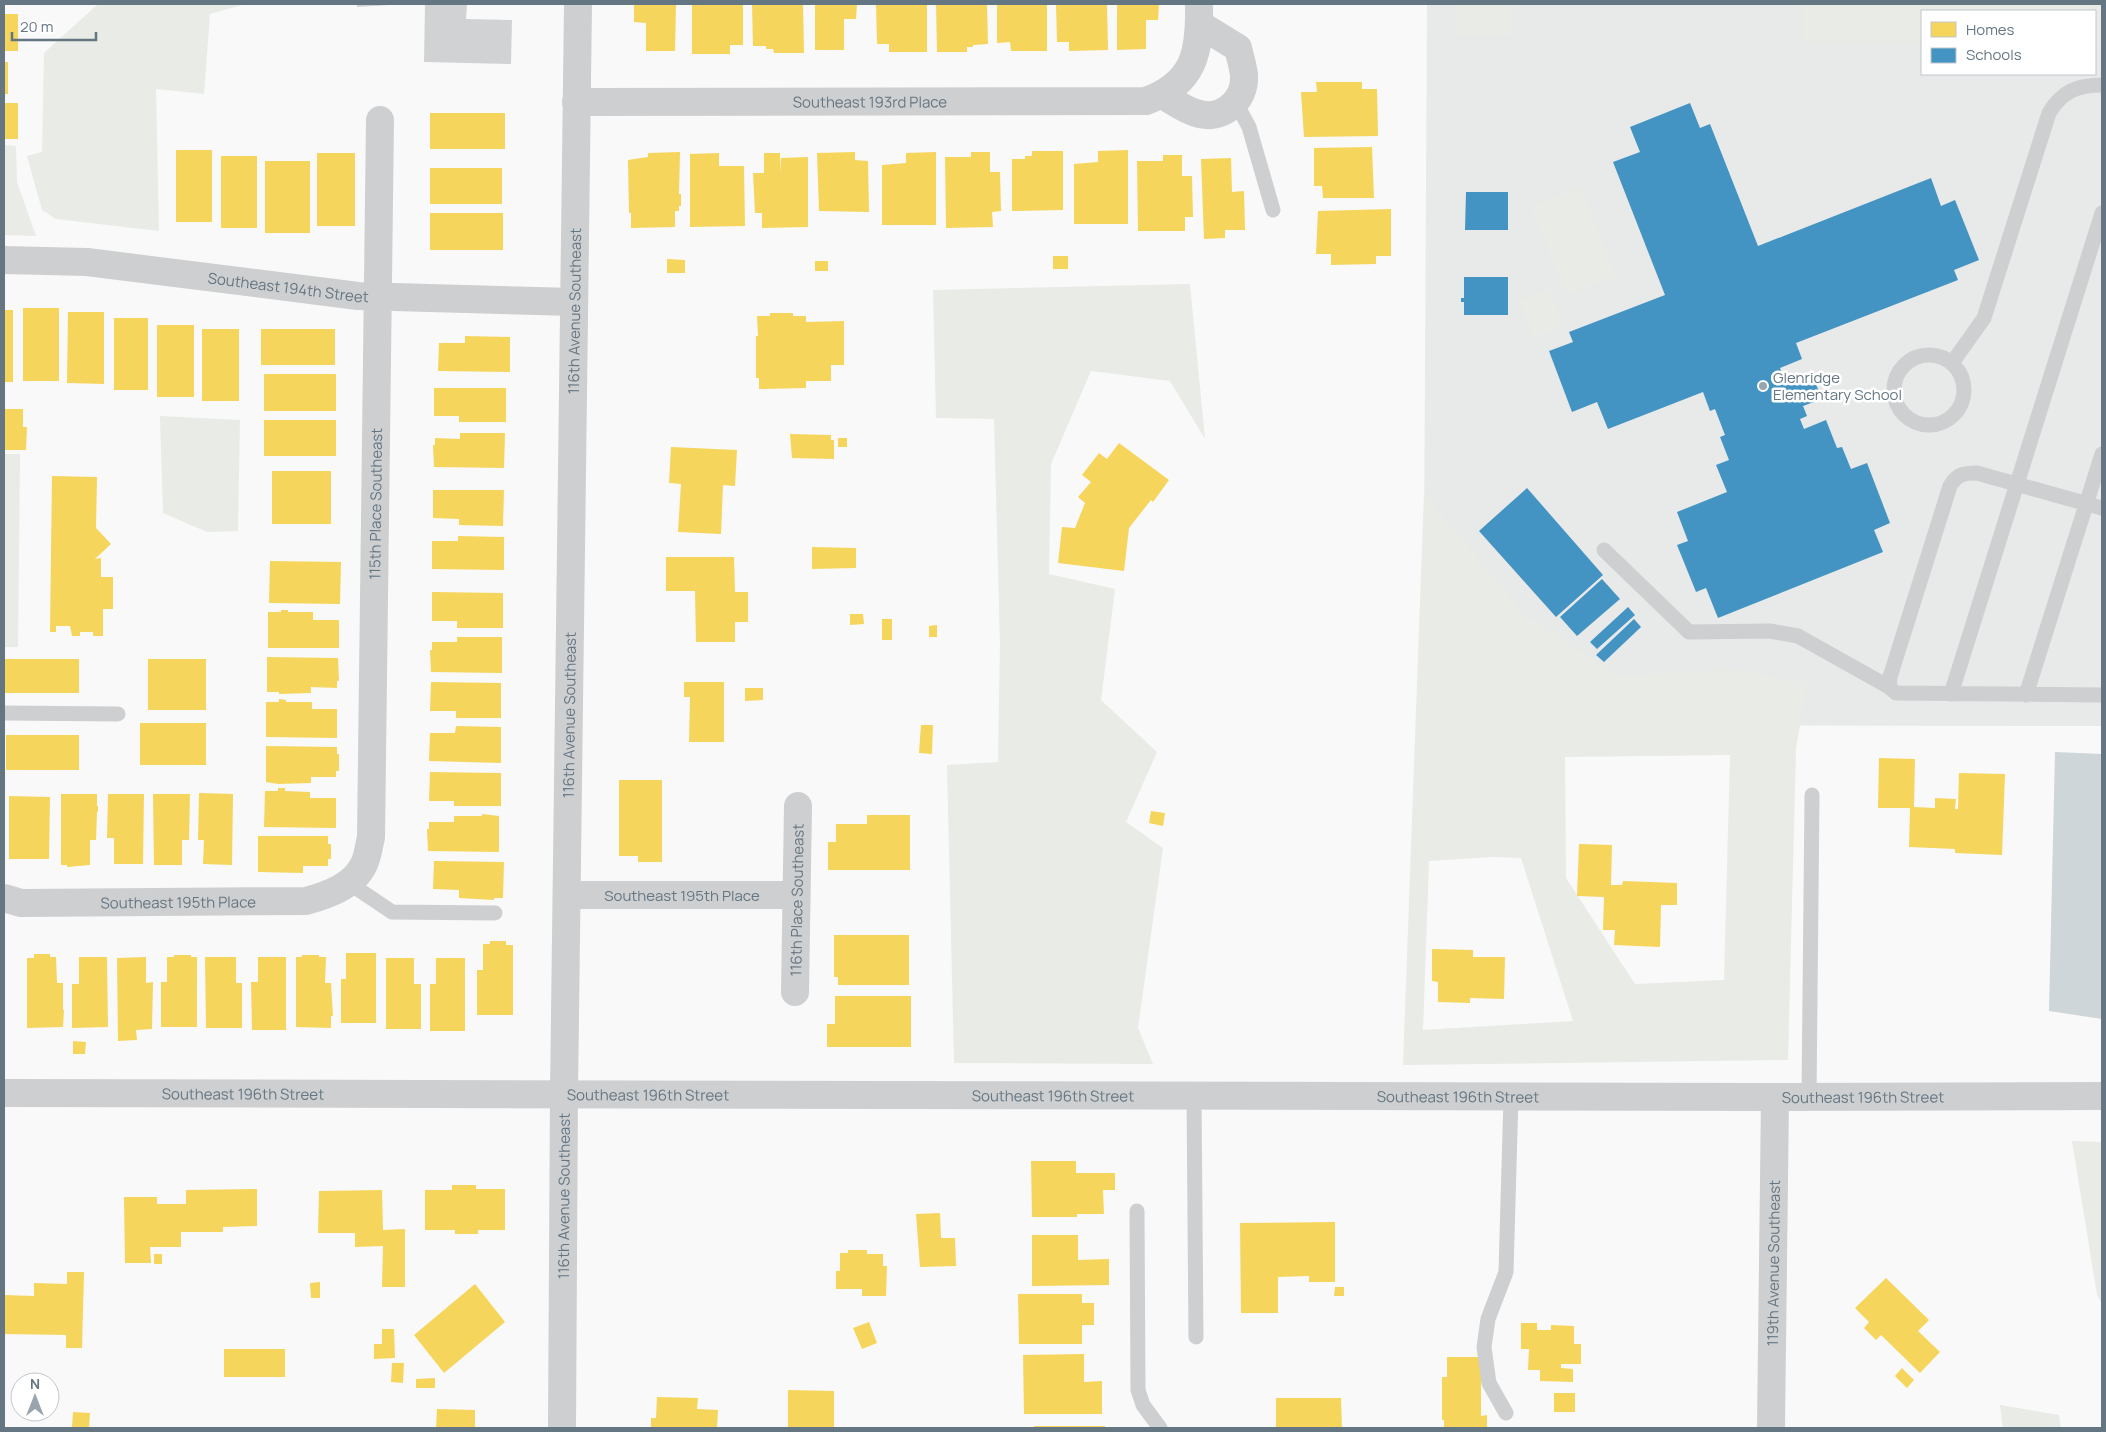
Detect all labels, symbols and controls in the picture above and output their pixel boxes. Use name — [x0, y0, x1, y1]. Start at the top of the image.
scale bar — [12, 10, 96, 42]
legend — [1921, 10, 2096, 75]
text: 20 m — [20, 16, 53, 37]
text: Homes — [1966, 19, 2015, 40]
text: Schools — [1966, 44, 2022, 65]
street label: Southeast 193rd Place — [793, 91, 947, 112]
street label: 116th Avenue Southeast — [562, 228, 586, 394]
street label: Southeast 194th Street — [207, 267, 369, 307]
place label: Glenridge Elementary School — [1773, 367, 1902, 405]
marker: Glenridge Elementary School — [1757, 380, 1769, 392]
street label: 115th Place Southeast — [364, 428, 387, 580]
street label: 116th Avenue Southeast — [557, 632, 580, 798]
street label: 116th Place Southeast — [785, 824, 808, 976]
street label: Southeast 195th Place — [604, 885, 760, 906]
street label: Southeast 195th Place — [101, 891, 256, 913]
street label: Southeast 196th Street — [162, 1083, 324, 1104]
street label: Southeast 196th Street — [567, 1084, 729, 1105]
street label: Southeast 196th Street — [972, 1085, 1134, 1106]
street label: Southeast 196th Street — [1377, 1086, 1539, 1107]
street label: Southeast 196th Street — [1782, 1086, 1944, 1107]
street label: 116th Avenue Southeast — [552, 1113, 574, 1279]
street label: 119th Avenue Southeast — [1761, 1180, 1784, 1346]
north arrow — [10, 1372, 60, 1422]
text: N — [30, 1374, 40, 1393]

